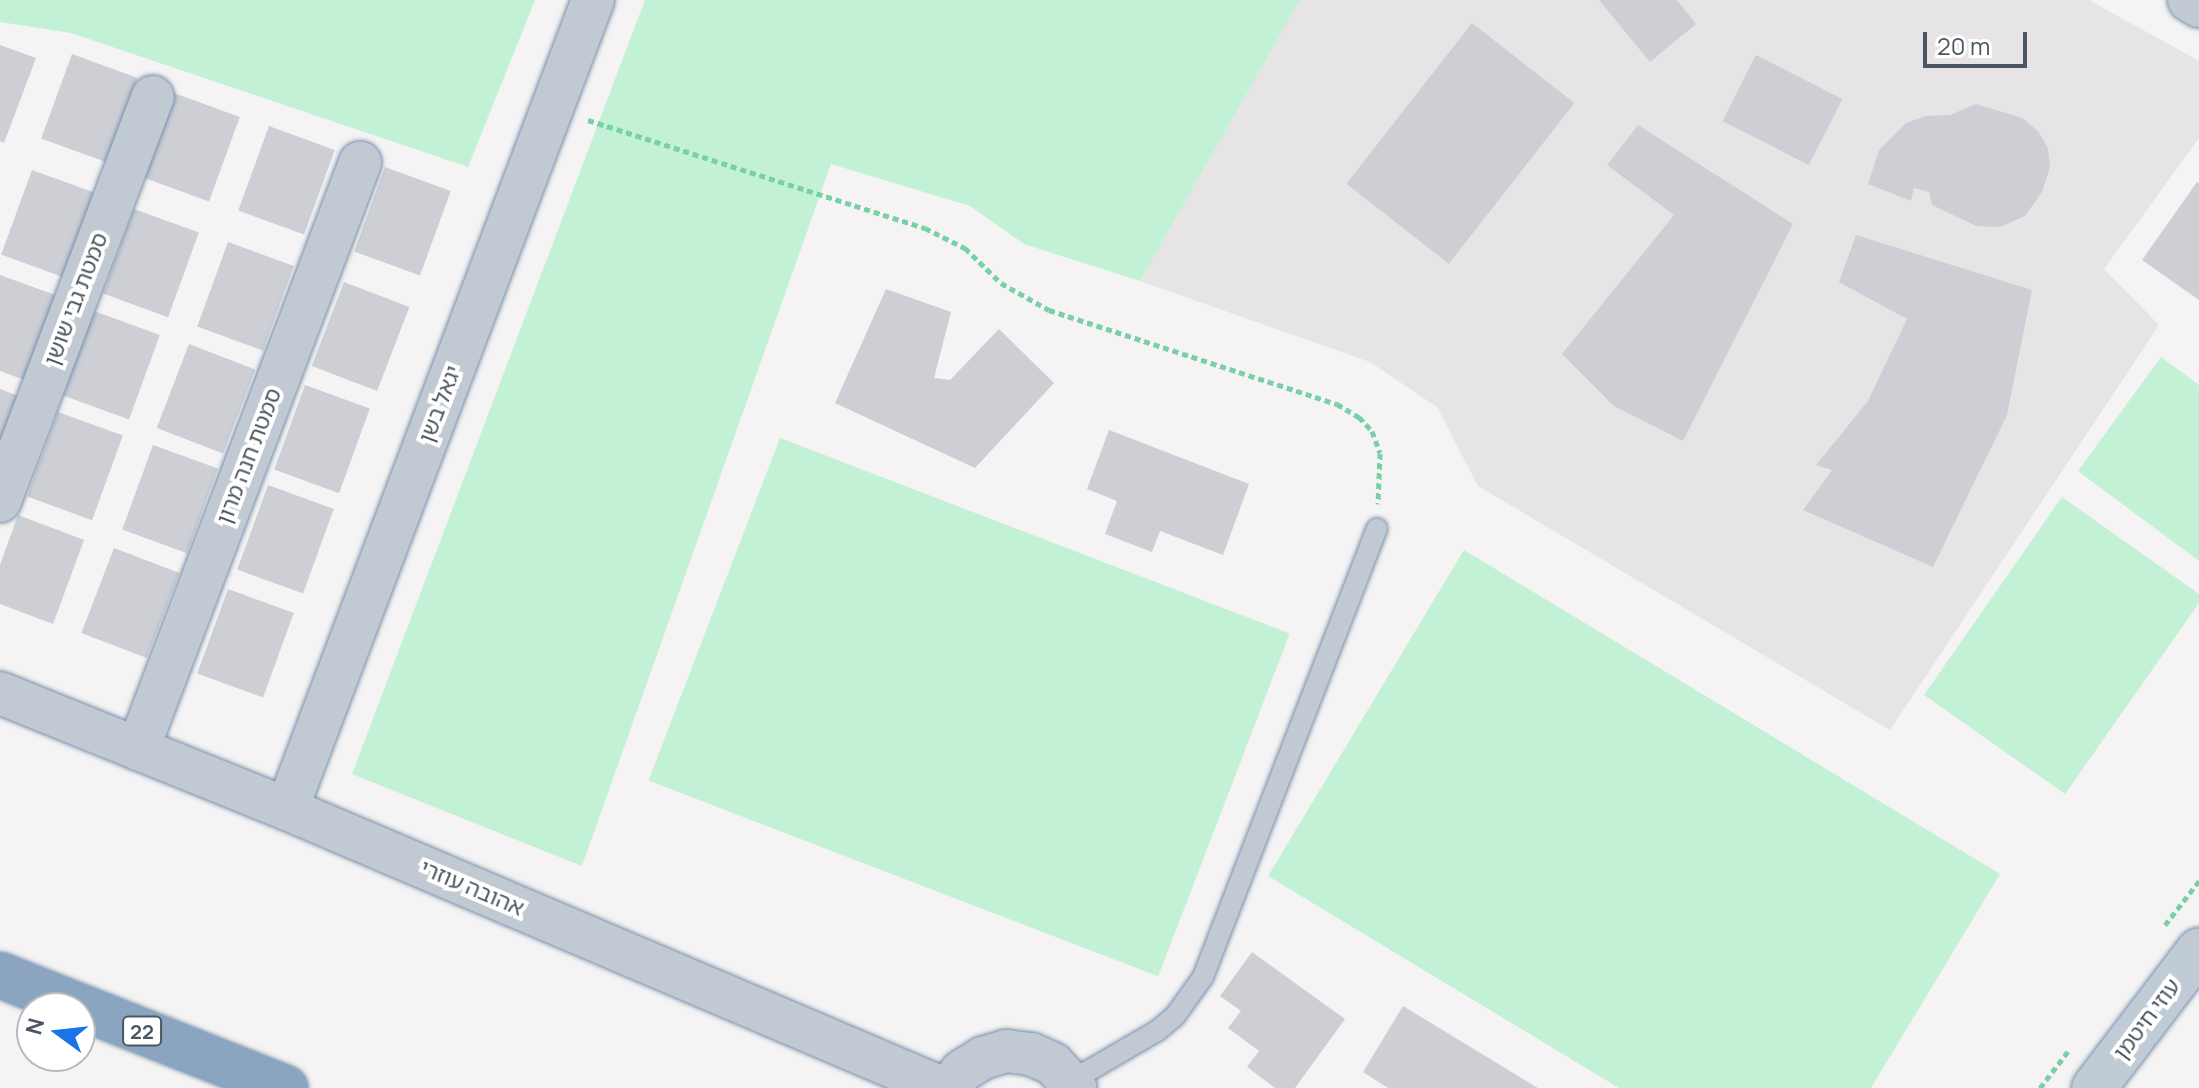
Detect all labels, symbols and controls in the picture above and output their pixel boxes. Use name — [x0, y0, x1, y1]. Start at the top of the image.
scale bar — [1927, 16, 2031, 66]
text: 20 m — [1937, 29, 1990, 62]
street label: סמטת גבי שושן — [39, 229, 113, 369]
street label: יגאל בשן — [413, 362, 467, 446]
street label: סמטת חנה מרון — [211, 384, 287, 528]
street label: אהובה עוזרי — [416, 854, 528, 922]
street label: עוזי חיטמן — [2108, 973, 2186, 1065]
north arrow — [16, 992, 96, 1072]
text: N — [18, 1015, 51, 1038]
road number: 22 — [122, 1015, 162, 1047]

